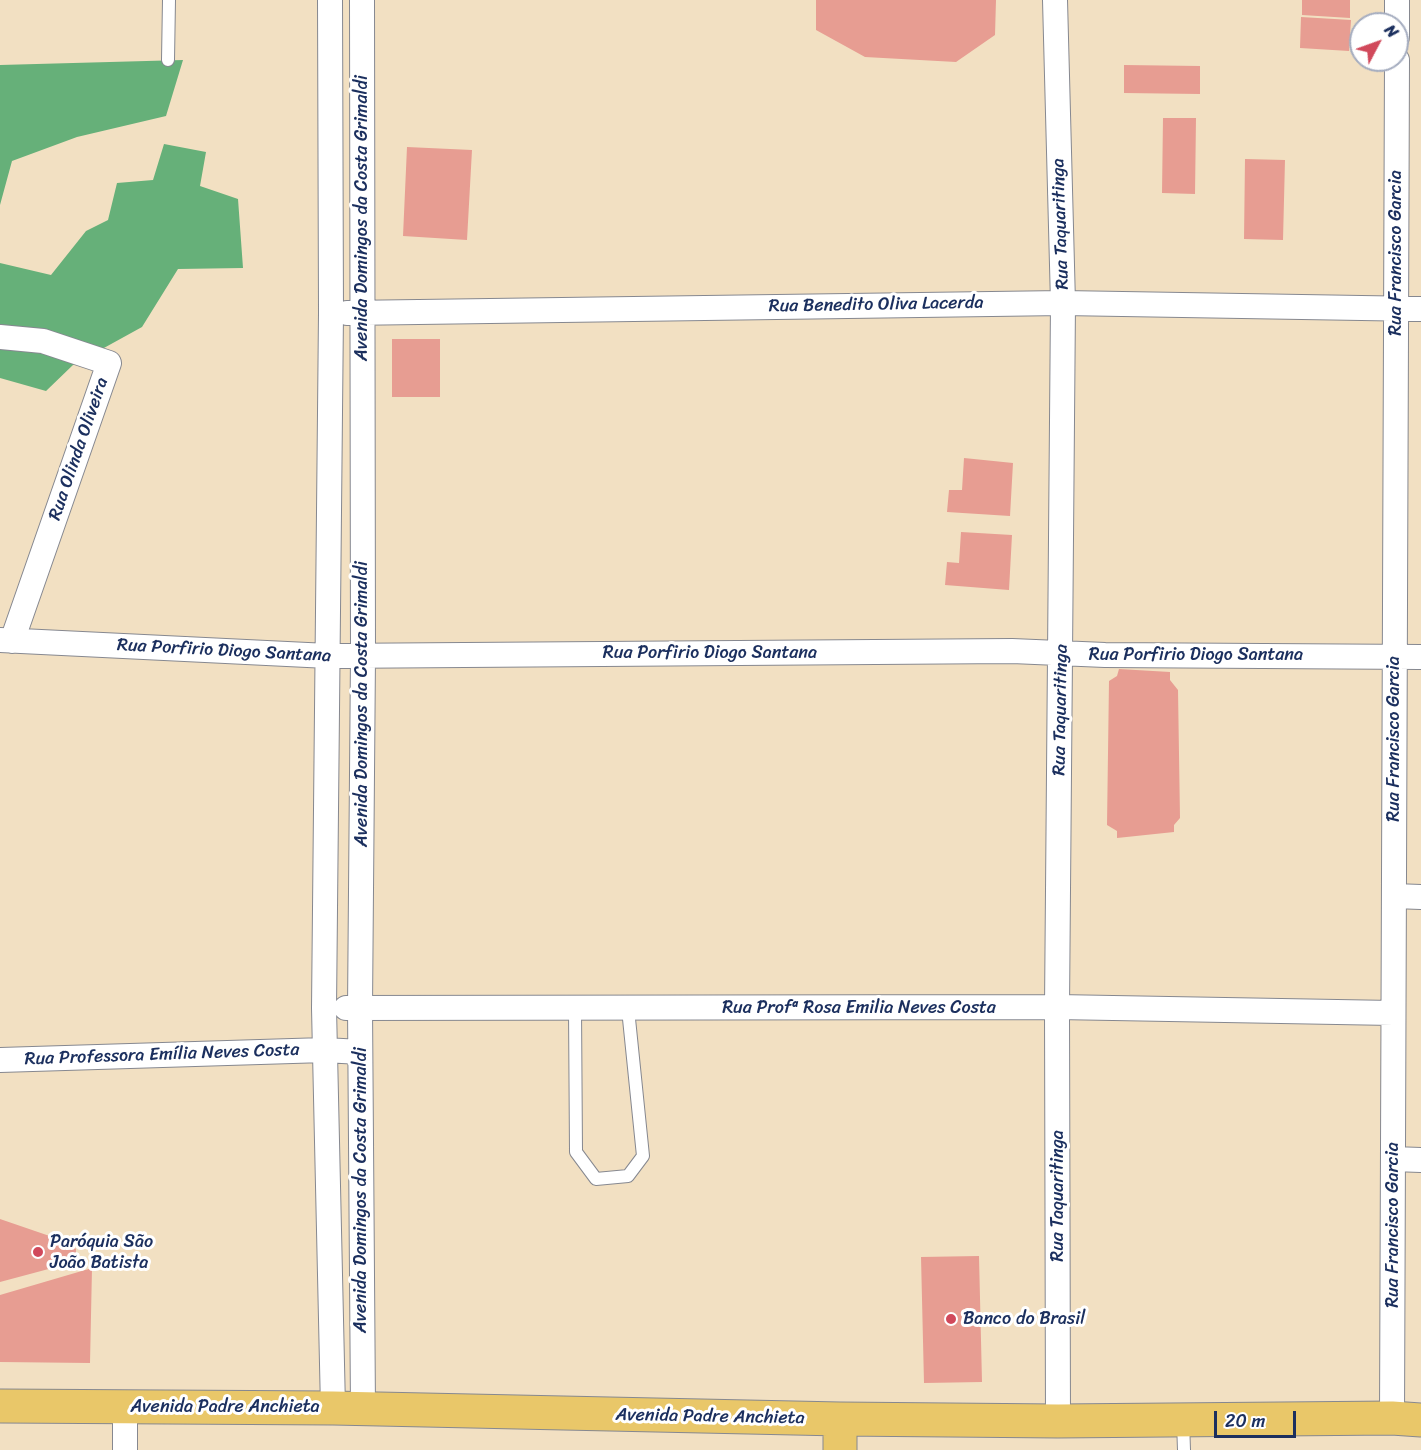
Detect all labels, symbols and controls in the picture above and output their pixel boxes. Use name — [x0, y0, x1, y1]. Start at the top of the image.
north arrow — [1349, 12, 1409, 72]
text: N — [1377, 17, 1406, 45]
street label: Avenida Domingos da Costa Grimaldi — [351, 75, 373, 361]
street label: Rua Taquaritinga — [1048, 158, 1074, 290]
street label: Rua Francisco Garcia — [1385, 170, 1407, 336]
street label: Rua Benedito Oliva Lacerda — [768, 292, 984, 318]
street label: Rua Olinda Oliveira — [44, 375, 114, 523]
street label: Avenida Domingos da Costa Grimaldi — [351, 561, 373, 847]
street label: Rua Porfirio Diogo Santana — [116, 635, 332, 667]
street label: Rua Porfirio Diogo Santana — [603, 642, 817, 664]
street label: Rua Taquaritinga — [1049, 644, 1073, 776]
street label: Rua Porfirio Diogo Santana — [1089, 644, 1303, 666]
street label: Rua Francisco Garcia — [1383, 656, 1405, 822]
street label: Rua Profª Rosa Emilia Neves Costa — [722, 997, 996, 1019]
street label: Rua Professora Emília Neves Costa — [24, 1039, 300, 1071]
street label: Avenida Domingos da Costa Grimaldi — [350, 1047, 372, 1333]
street label: Rua Taquaritinga — [1047, 1130, 1069, 1262]
street label: Rua Francisco Garcia — [1382, 1142, 1404, 1308]
place label: Paróquia São João Batista — [50, 1231, 153, 1274]
marker: Paróquia São João Batista — [31, 1245, 45, 1259]
place label: Banco do Brasil — [963, 1308, 1085, 1330]
marker: Banco do Brasil — [944, 1312, 958, 1326]
street label: Avenida Padre Anchieta — [130, 1396, 320, 1418]
scale bar — [1217, 1399, 1300, 1437]
street label: Avenida Padre Anchieta — [615, 1405, 805, 1429]
text: 20 m — [1225, 1405, 1265, 1437]

